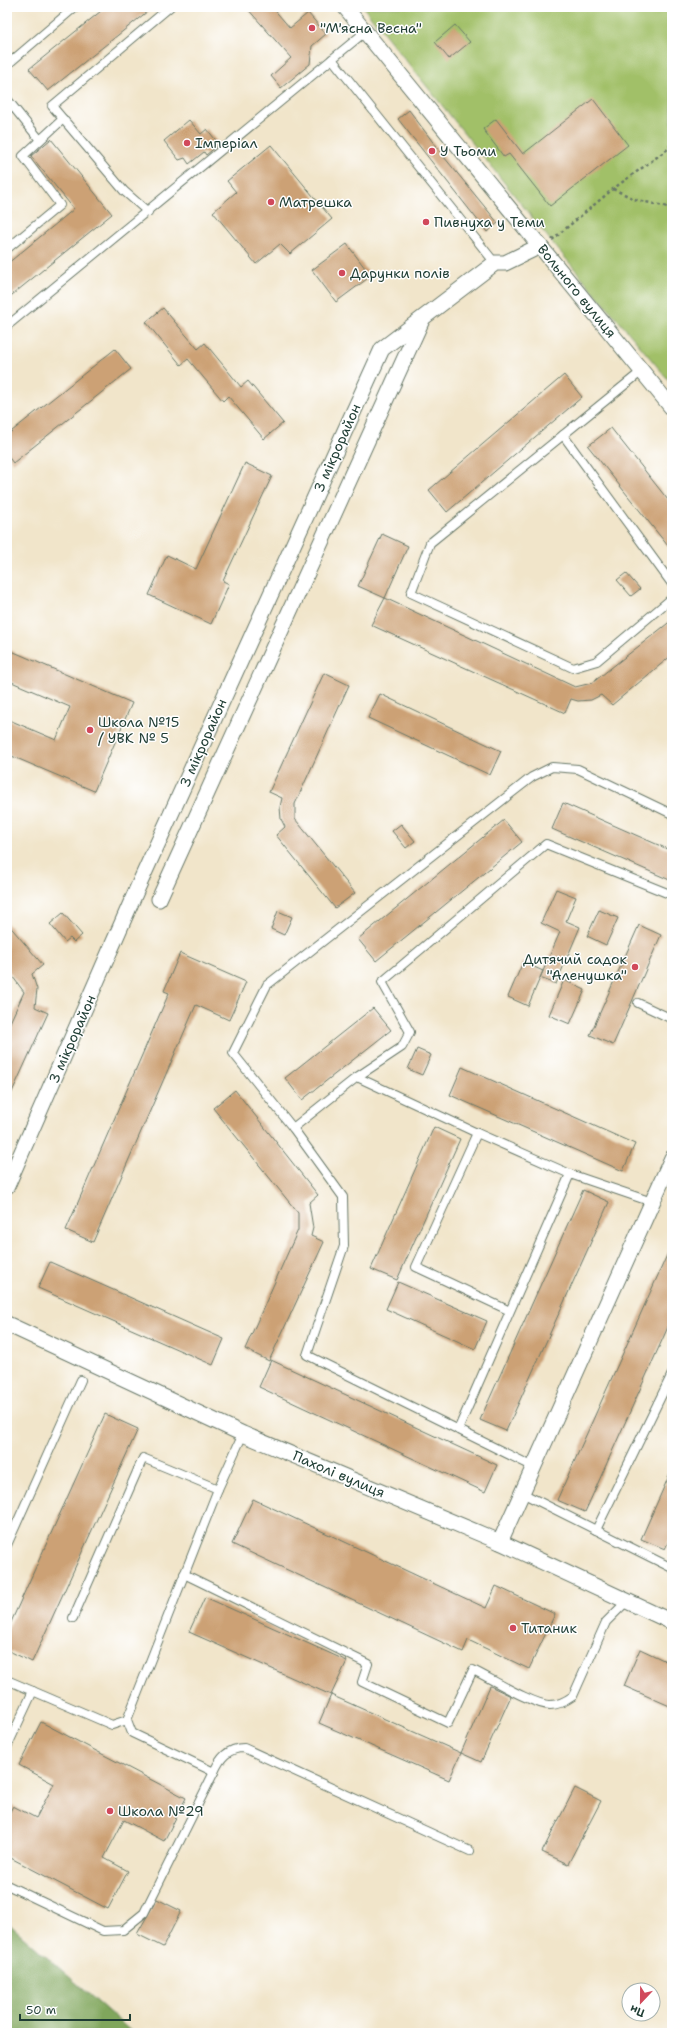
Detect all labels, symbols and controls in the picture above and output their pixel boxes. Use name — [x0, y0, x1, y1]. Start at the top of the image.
place label: "М'ясна Весна" — [320, 19, 422, 37]
marker: "М'ясна Весна" — [307, 23, 317, 33]
place label: Імперіал — [195, 134, 258, 152]
marker: Імперіал — [182, 138, 192, 148]
place label: У Тьоми — [440, 142, 496, 160]
marker: У Тьоми — [427, 146, 437, 156]
place label: Матрешка — [279, 193, 352, 211]
marker: Матрешка — [266, 197, 276, 207]
place label: Пивнуха у Теми — [434, 213, 545, 231]
marker: Пивнуха у Теми — [421, 217, 431, 227]
street label: Вольного вулиця — [534, 240, 620, 342]
place label: Дарунки полів — [350, 264, 450, 282]
marker: Дарунки полів — [337, 268, 347, 278]
street label: 3 мікрорайон — [309, 401, 365, 495]
street label: 3 мікрорайон — [175, 696, 231, 790]
place label: Школа №15 / УВК № 5 — [98, 713, 179, 747]
marker: Школа №15 / УВК № 5 — [85, 725, 95, 735]
place label: Дитячий садок "Аленушка" — [523, 950, 628, 984]
marker: Дитячий садок "Аленушка" — [630, 962, 640, 972]
street label: 3 мікрорайон — [44, 992, 100, 1086]
street label: Пахолі вулиця — [290, 1446, 388, 1502]
place label: Титаник — [521, 1619, 578, 1637]
marker: Титаник — [508, 1623, 518, 1633]
place label: Школа №29 — [118, 1802, 204, 1820]
marker: Школа №29 — [105, 1806, 115, 1816]
north arrow — [621, 1982, 661, 2022]
scale bar — [20, 1996, 130, 2022]
text: Пн — [628, 2001, 647, 2020]
text: 50 m — [26, 2002, 56, 2018]

